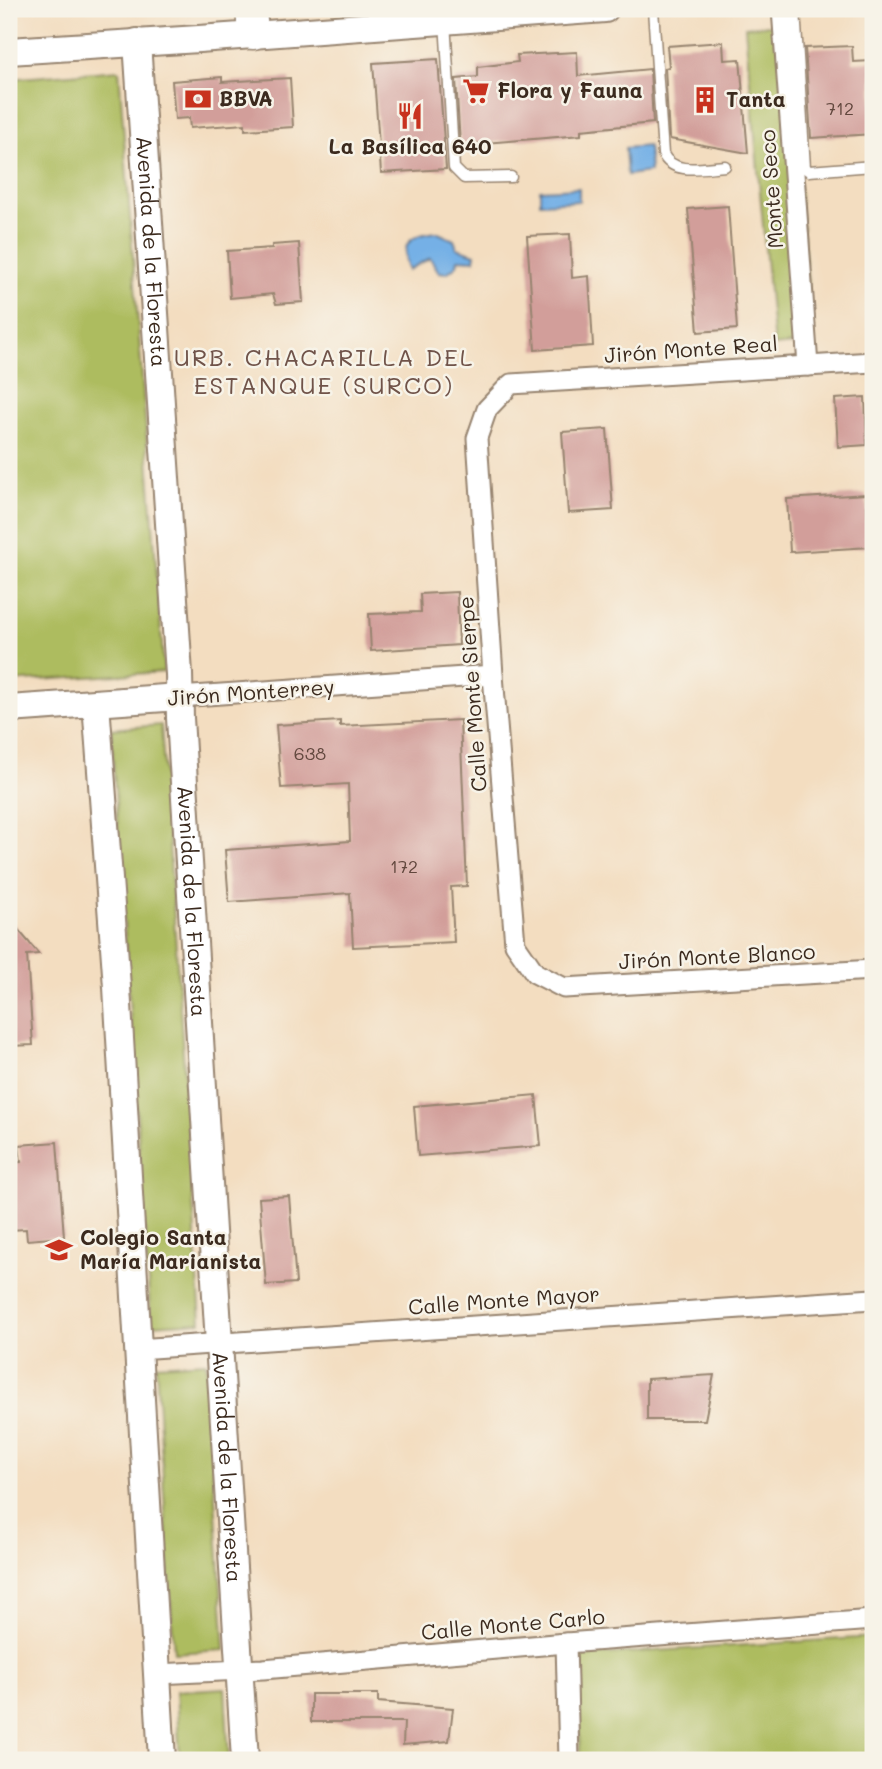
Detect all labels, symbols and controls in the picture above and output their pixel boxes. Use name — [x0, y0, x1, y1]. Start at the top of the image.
supermarket icon: Flora y Fauna — [461, 76, 491, 106]
place label: Flora y Fauna — [497, 76, 643, 104]
bank icon: BBVA — [183, 84, 213, 114]
place label: BBVA — [219, 84, 273, 111]
building icon: Tanta — [690, 85, 720, 115]
place label: Tanta — [726, 85, 786, 112]
house number: 712 — [826, 96, 854, 120]
restaurant icon: La Basílica 640 — [395, 101, 425, 131]
street label: Monte Seco — [753, 129, 788, 250]
place label: La Basílica 640 — [329, 132, 491, 159]
street label: Avenida de la Floresta — [131, 135, 174, 368]
street label: Jirón Monte Real — [603, 329, 779, 368]
district label: URB. CHACARILLA DEL ESTANQUE (SURCO) — [174, 341, 474, 400]
street label: Calle Monte Sierpe — [451, 595, 492, 793]
street label: Jirón Monterrey — [166, 672, 335, 711]
house number: 638 — [294, 741, 326, 765]
street label: Avenida de la Floresta — [172, 785, 214, 1018]
house number: 172 — [390, 854, 418, 878]
street label: Jirón Monte Blanco — [618, 937, 816, 974]
place label: Colegio Santa María Marianista — [80, 1223, 262, 1274]
school or university icon: Colegio Santa María Marianista — [44, 1235, 74, 1265]
street label: Calle Monte Mayor — [407, 1279, 601, 1320]
street label: Avenida de la Floresta — [208, 1351, 249, 1583]
street label: Calle Monte Carlo — [420, 1602, 606, 1645]

